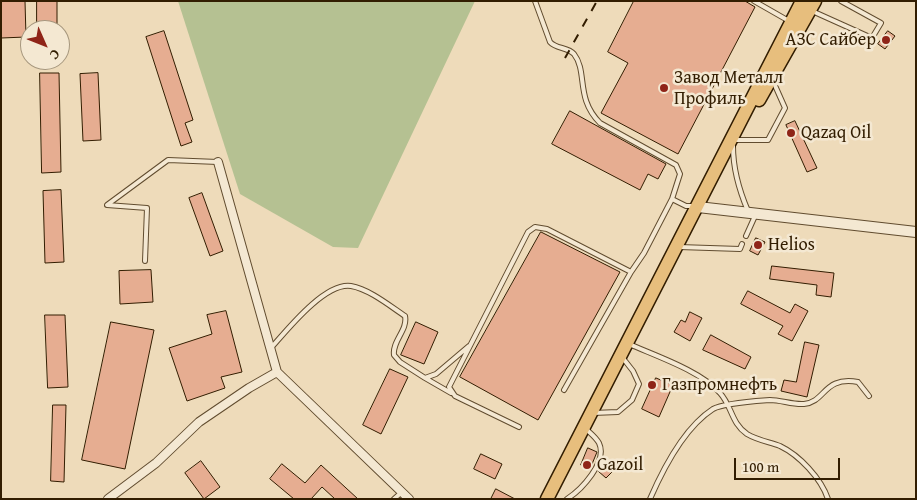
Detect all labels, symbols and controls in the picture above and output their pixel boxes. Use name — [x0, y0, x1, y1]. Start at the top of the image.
north arrow — [20, 20, 70, 70]
place label: АЗС Сайбер — [786, 29, 876, 51]
marker: АЗС Сайбер — [880, 34, 892, 46]
text: С — [45, 45, 65, 65]
place label: Завод Металл Профиль — [674, 67, 783, 110]
marker: Завод Металл Профиль — [658, 82, 670, 94]
place label: Qazaq Oil — [801, 122, 871, 144]
marker: Qazaq Oil — [785, 127, 797, 139]
place label: Helios — [768, 234, 815, 256]
marker: Helios — [752, 239, 764, 251]
place label: Газпромнефть — [662, 374, 777, 396]
marker: Газпромнефть — [646, 379, 658, 391]
scale bar — [737, 448, 843, 480]
place label: Gazoil — [597, 454, 643, 476]
text: 100 m — [742, 456, 779, 477]
marker: Gazoil — [581, 459, 593, 471]

